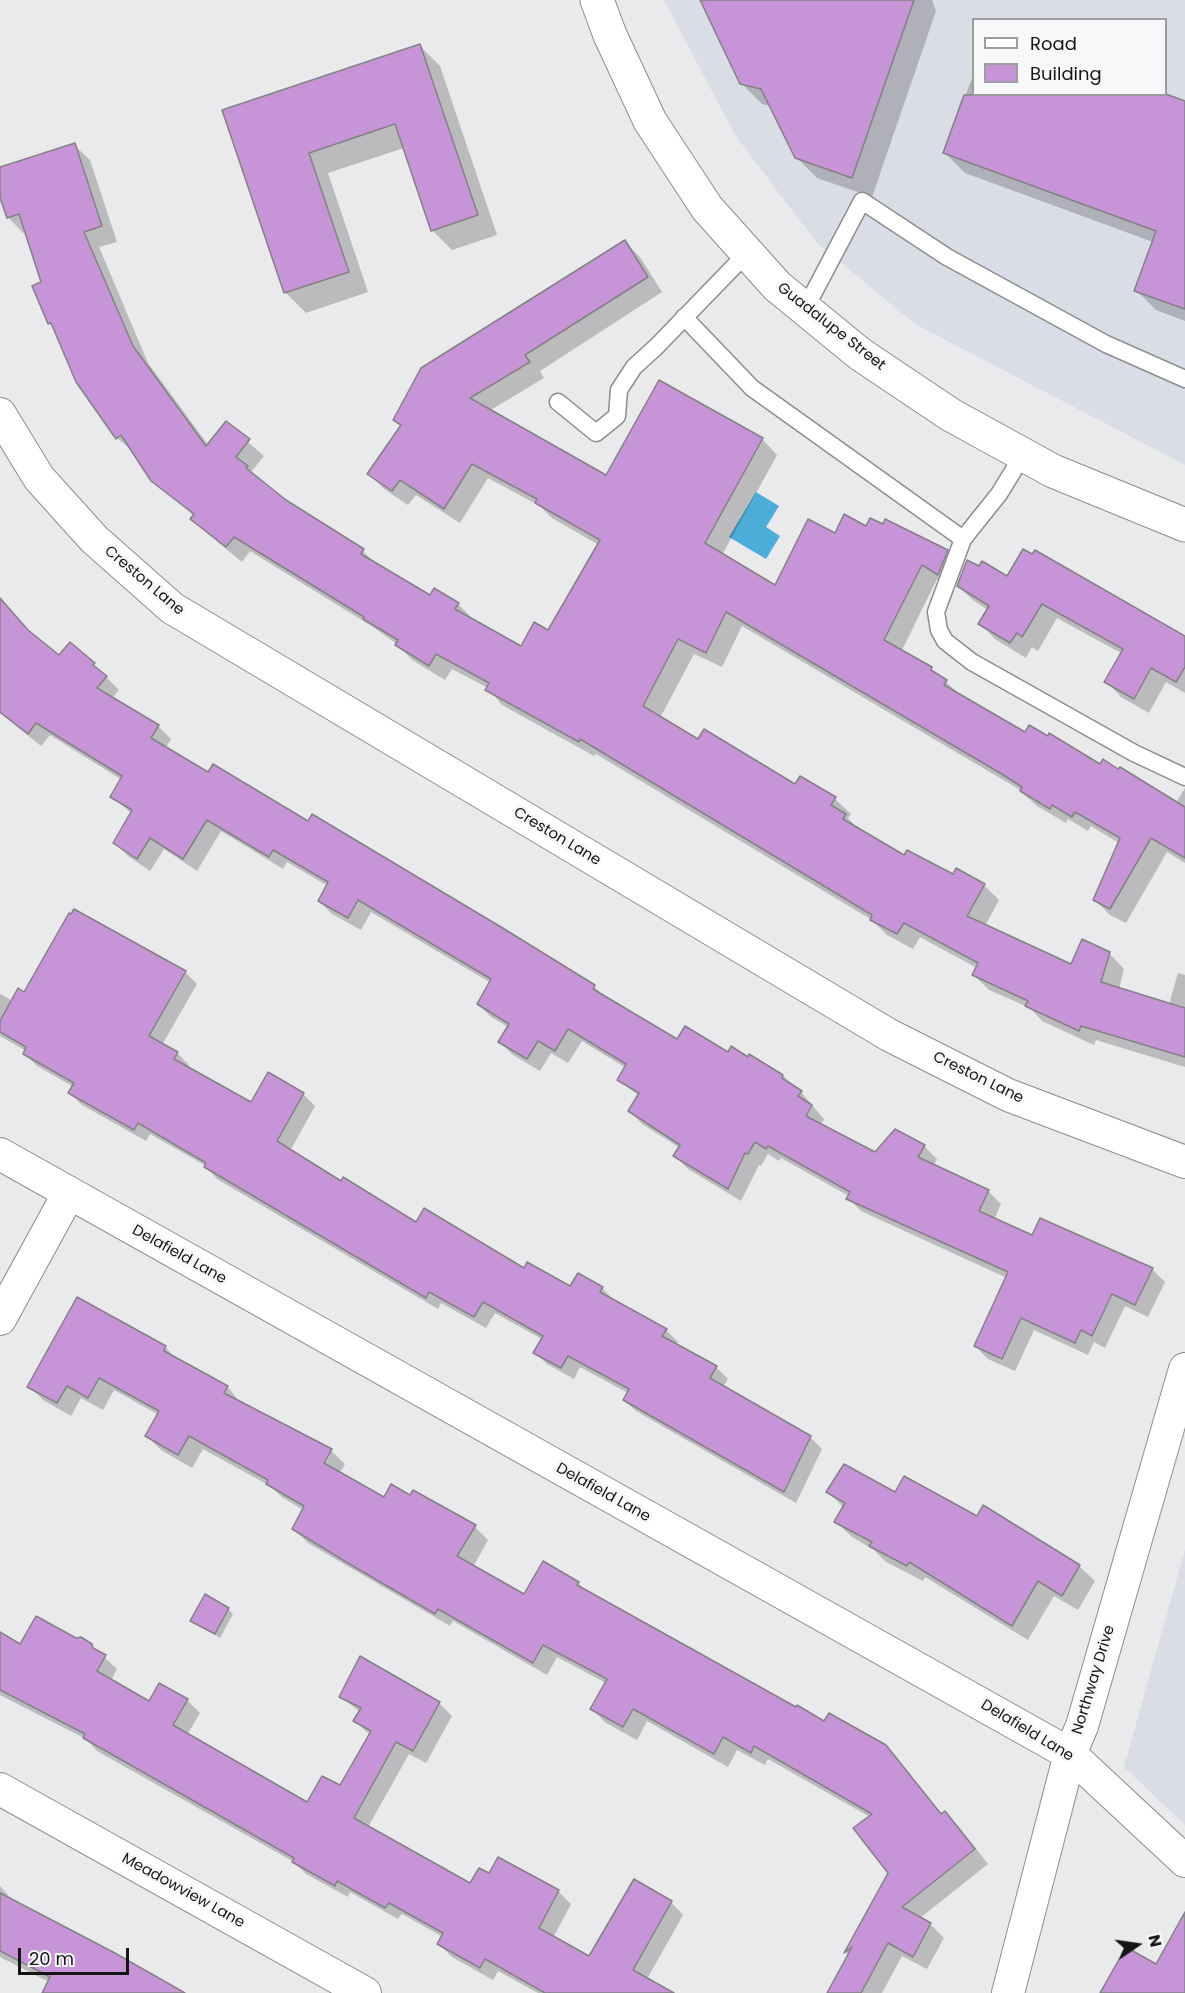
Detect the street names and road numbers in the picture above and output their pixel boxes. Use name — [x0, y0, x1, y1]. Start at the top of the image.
street label: Guadalupe Street — [773, 279, 889, 375]
street label: Creston Lane — [100, 542, 188, 620]
street label: Creston Lane — [510, 804, 604, 870]
street label: Creston Lane — [930, 1048, 1026, 1108]
street label: Delafield Lane — [129, 1222, 229, 1288]
street label: Delafield Lane — [553, 1460, 653, 1526]
street label: Northway Drive — [1069, 1623, 1119, 1737]
street label: Delafield Lane — [977, 1696, 1077, 1766]
street label: Meadowview Lane — [118, 1850, 248, 1932]

